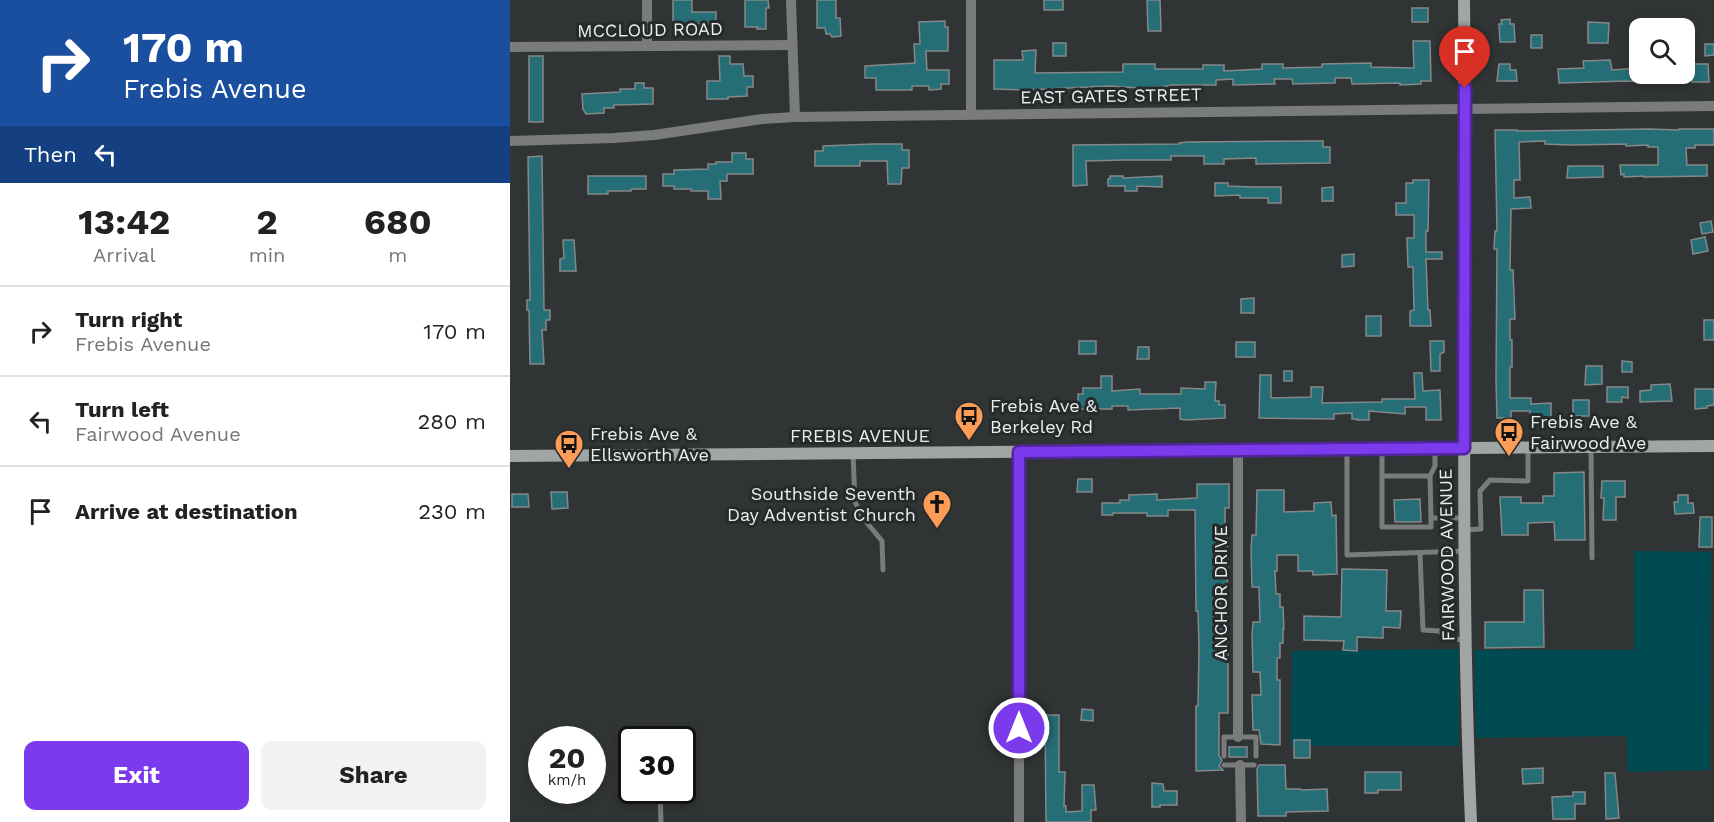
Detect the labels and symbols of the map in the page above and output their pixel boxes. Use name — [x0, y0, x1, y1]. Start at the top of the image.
street label: MCCLOUD ROAD — [577, 18, 723, 41]
pin — [1439, 26, 1490, 88]
street label: EAST GATES STREET — [1020, 83, 1202, 108]
place label: Frebis Ave & Berkeley Rd — [990, 395, 1098, 437]
bus stop icon: Frebis Ave & Berkeley Rd — [953, 400, 985, 442]
place label: Frebis Ave & Fairwood Ave — [1530, 411, 1646, 453]
bus stop icon: Frebis Ave & Fairwood Ave — [1493, 416, 1525, 458]
place label: Frebis Ave & Ellsworth Ave — [590, 423, 709, 465]
street label: FREBIS AVENUE — [790, 425, 930, 446]
bus stop icon: Frebis Ave & Ellsworth Ave — [553, 428, 585, 470]
street label: FAIRWOOD AVENUE — [1434, 469, 1459, 641]
place label: Southside Seventh Day Adventist Church — [727, 483, 916, 525]
church icon: Southside Seventh Day Adventist Church — [921, 488, 953, 530]
street label: ANCHOR DRIVE — [1210, 525, 1231, 661]
position arrow — [987, 696, 1051, 760]
speed limit sign: 30 — [618, 726, 696, 804]

